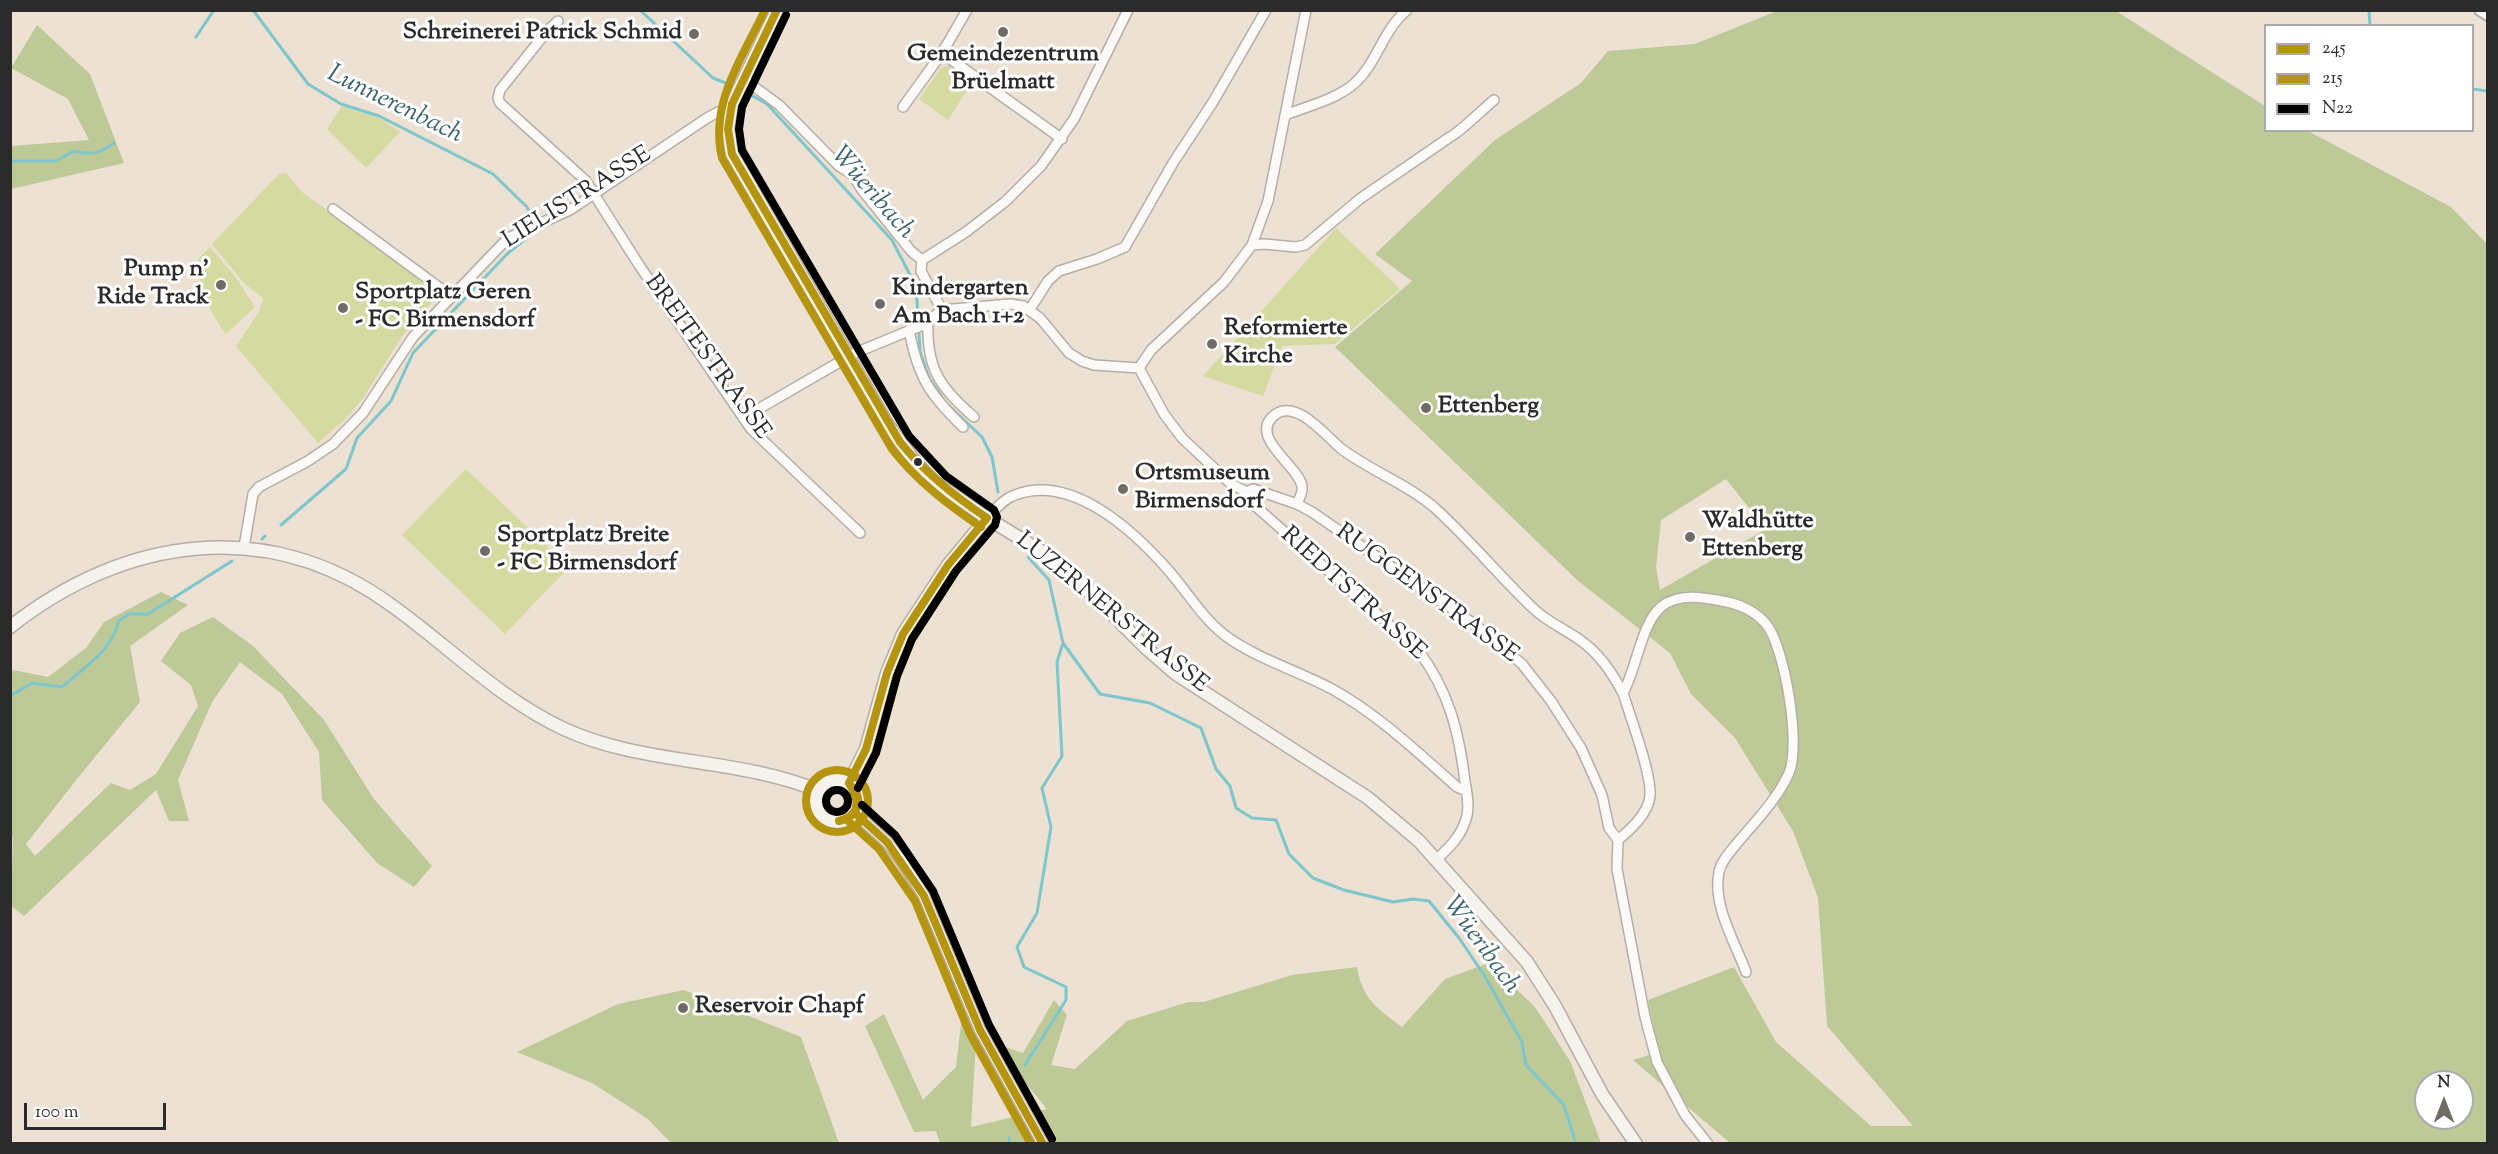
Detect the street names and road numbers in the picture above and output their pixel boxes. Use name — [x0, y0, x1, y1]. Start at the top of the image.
street label: LIELISTRASSE — [498, 142, 658, 256]
street label: BREITESTRASSE — [637, 270, 775, 446]
street label: RUGGENSTRASSE — [1329, 519, 1523, 671]
street label: RIEDTSTRASSE — [1273, 522, 1431, 668]
street label: LUZERNERSTRASSE — [1009, 527, 1213, 701]

